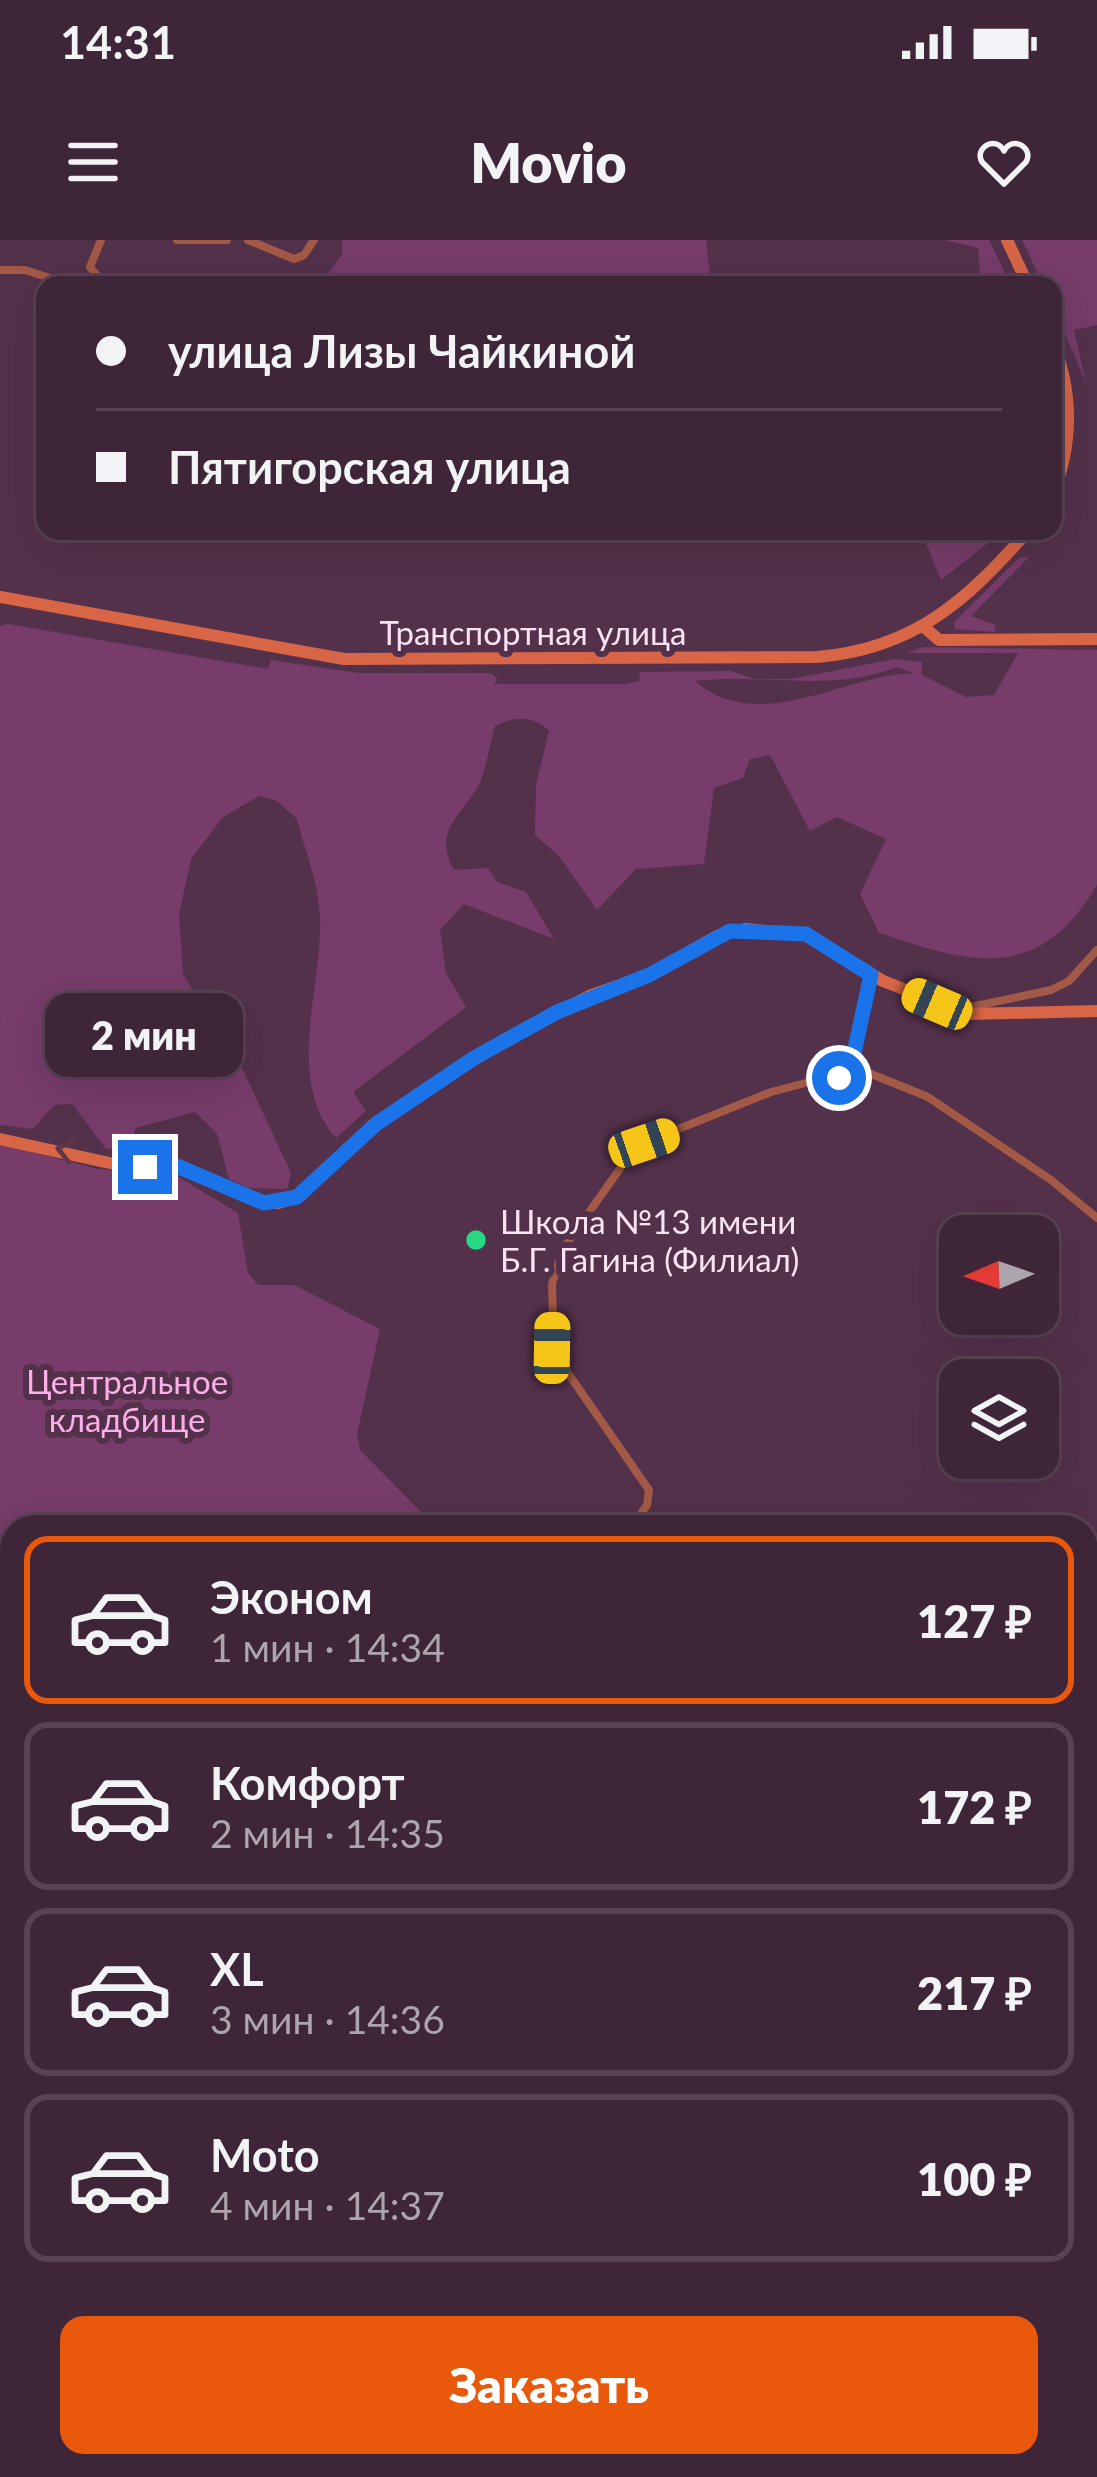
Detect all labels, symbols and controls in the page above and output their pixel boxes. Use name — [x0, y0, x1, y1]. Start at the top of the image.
text: 14:31 — [60, 15, 176, 69]
icon: menu — [60, 129, 126, 195]
icon: heart — [971, 129, 1037, 195]
text: Movio — [470, 130, 627, 195]
text: улица Лизы Чайкиной — [168, 324, 636, 378]
text: Пятигорская улица — [168, 440, 571, 494]
street label: Транспортная улица — [380, 612, 686, 652]
car — [897, 973, 977, 1035]
callout: 2 мин — [46, 993, 244, 1077]
text: 2 мин — [91, 1012, 197, 1058]
route start — [812, 1051, 866, 1105]
car — [604, 1114, 684, 1172]
one-way arrow — [55, 1139, 75, 1164]
route end — [118, 1140, 172, 1194]
place label: Школа №13 имени Б.Г. Гагина (Филиал) — [500, 1201, 799, 1279]
north arrow — [939, 1215, 1059, 1335]
map controls — [939, 1215, 1059, 1479]
marker: Школа №13 имени Б.Г. Гагина (Филиал) — [463, 1227, 489, 1253]
car — [533, 1312, 571, 1384]
button: layers — [939, 1359, 1059, 1479]
park label: Центральное кладбище — [26, 1361, 228, 1439]
icon: car — [66, 1566, 174, 1674]
text: Эконом — [210, 1570, 373, 1624]
text: 127 ₽ — [917, 1594, 1032, 1648]
text: 1 мин · 14:34 — [210, 1624, 445, 1670]
icon: car — [66, 1752, 174, 1860]
text: Комфорт — [210, 1756, 405, 1810]
text: 172 ₽ — [917, 1780, 1032, 1834]
text: 2 мин · 14:35 — [210, 1810, 445, 1856]
icon: car — [66, 1938, 174, 2046]
text: XL — [210, 1942, 264, 1996]
text: 217 ₽ — [917, 1966, 1032, 2020]
text: 3 мин · 14:36 — [210, 1996, 445, 2042]
icon: car — [66, 2124, 174, 2232]
text: Moto — [210, 2128, 320, 2182]
text: 100 ₽ — [917, 2152, 1032, 2206]
text: 4 мин · 14:37 — [210, 2182, 445, 2228]
button: Заказать — [60, 2316, 1038, 2454]

